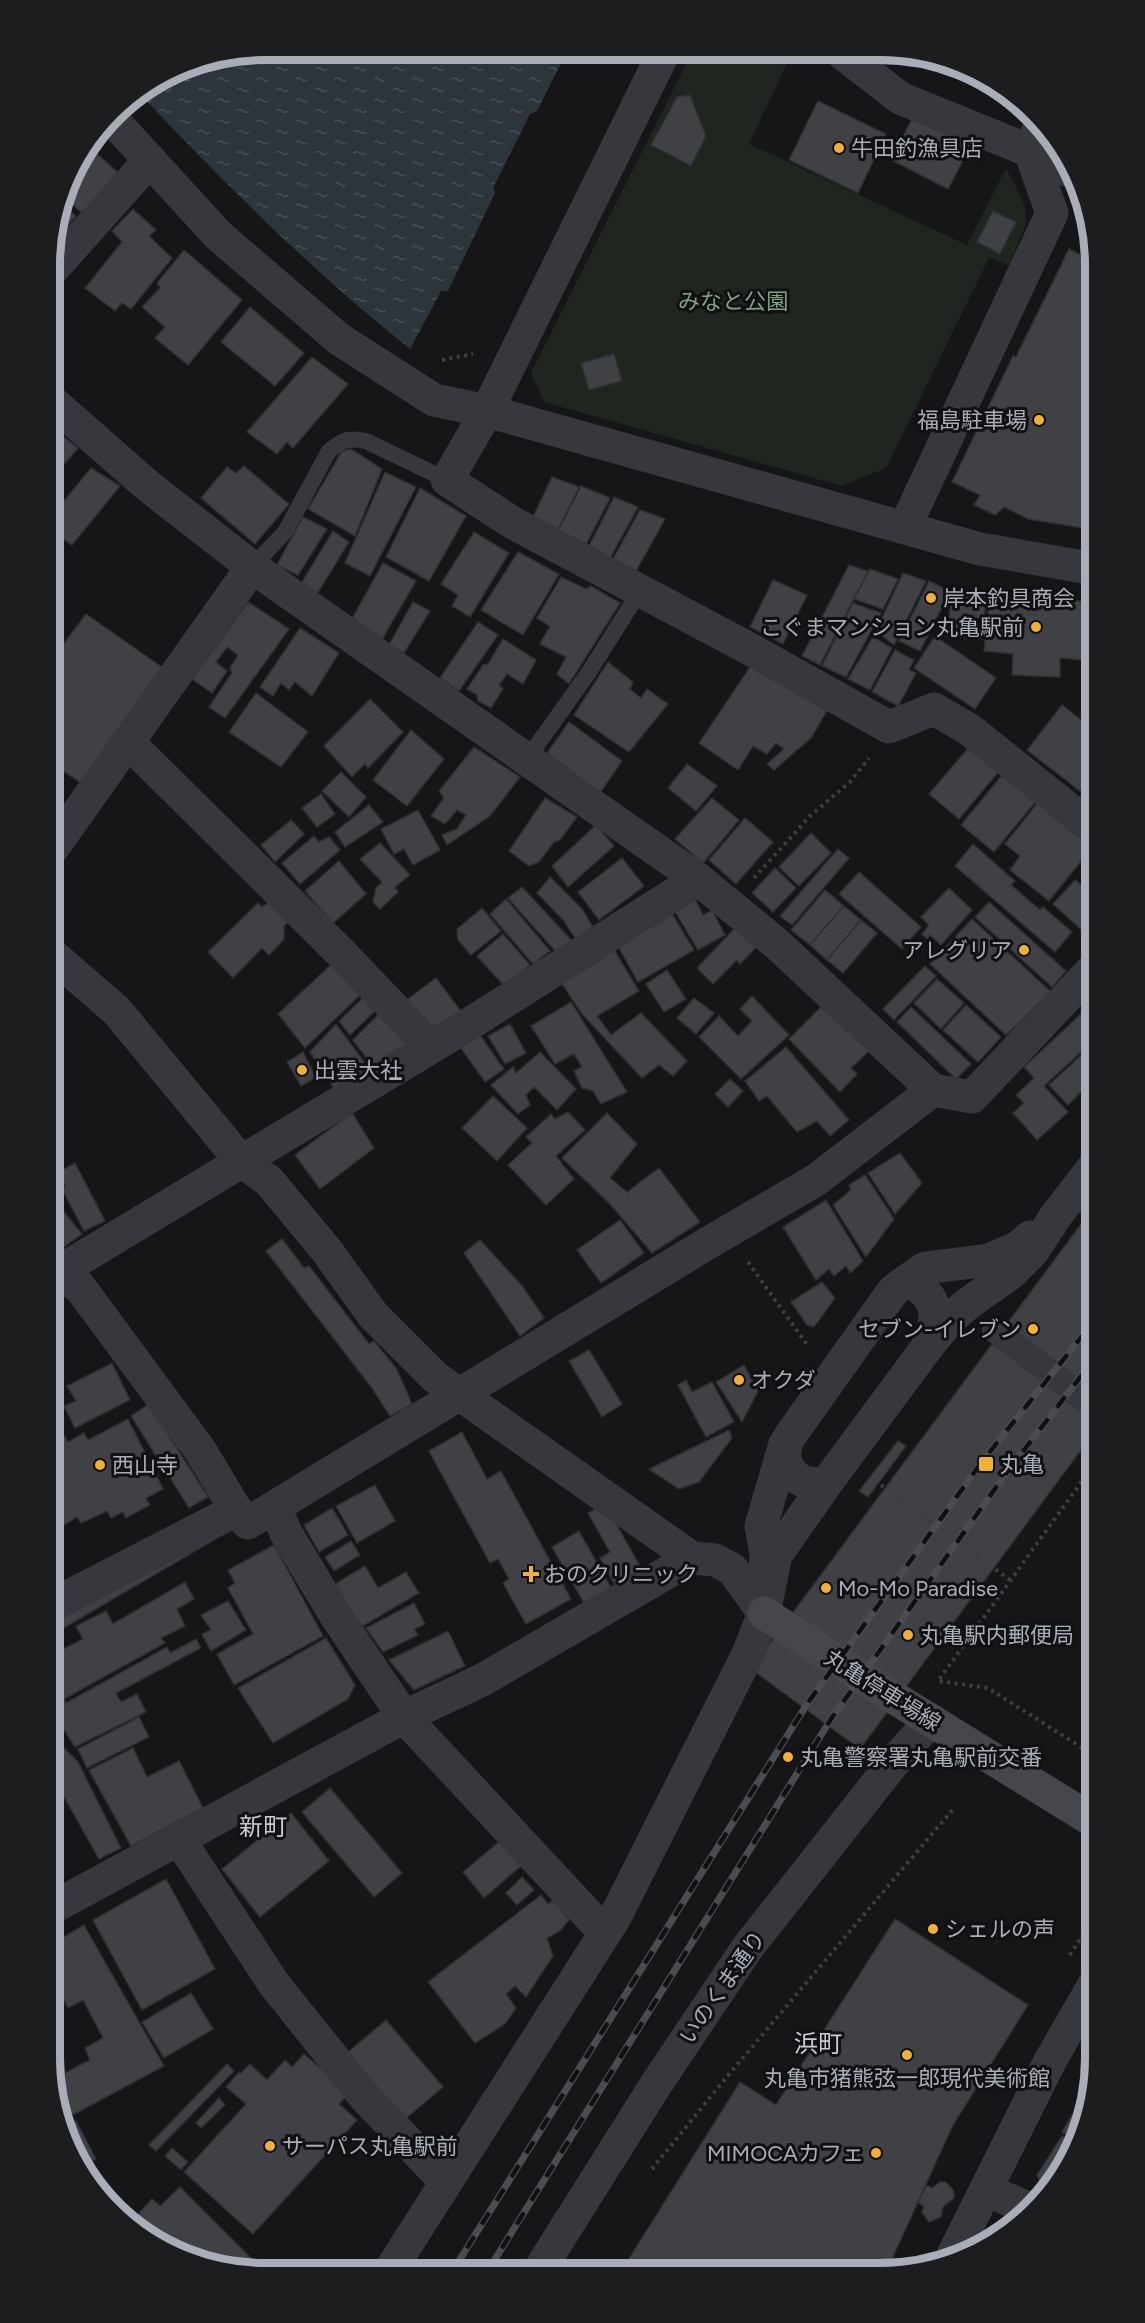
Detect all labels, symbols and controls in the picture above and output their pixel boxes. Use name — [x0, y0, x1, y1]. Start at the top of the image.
place label: 牛田釣漁具店 — [851, 135, 983, 162]
marker: 牛田釣漁具店 — [832, 141, 846, 155]
park label: みなと公園 — [678, 288, 788, 315]
place label: 福島駐車場 — [917, 407, 1027, 434]
marker: 福島駐車場 — [1032, 413, 1046, 427]
place label: 岸本釣具商会 — [943, 585, 1075, 612]
marker: 岸本釣具商会 — [924, 591, 938, 605]
place label: こぐまマンション丸亀駅前 — [760, 614, 1024, 641]
marker: こぐまマンション丸亀駅前 — [1029, 620, 1043, 634]
place label: アレグリア — [902, 937, 1012, 964]
marker: アレグリア — [1017, 943, 1031, 957]
place label: 出雲大社 — [314, 1057, 402, 1084]
marker: 出雲大社 — [295, 1063, 309, 1077]
place label: セブン-イレブン — [858, 1316, 1021, 1343]
marker: セブン-イレブン — [1026, 1322, 1040, 1336]
place label: オクダ — [751, 1367, 816, 1394]
marker: オクダ — [732, 1373, 746, 1387]
place label: 丸亀 — [1000, 1451, 1044, 1478]
place label: 西山寺 — [112, 1452, 178, 1479]
marker: 丸亀 — [977, 1455, 995, 1473]
marker: 西山寺 — [93, 1458, 107, 1472]
place label: おのクリニック — [544, 1561, 698, 1588]
marker: おのクリニック — [522, 1565, 540, 1583]
place label: Mo-Mo Paradise — [838, 1575, 998, 1602]
marker: Mo-Mo Paradise — [819, 1581, 833, 1595]
place label: 丸亀駅内郵便局 — [920, 1622, 1074, 1649]
marker: 丸亀駅内郵便局 — [901, 1628, 915, 1642]
street label: 丸亀停車場線 — [820, 1644, 946, 1737]
place label: 丸亀警察署丸亀駅前交番 — [800, 1744, 1042, 1771]
marker: 丸亀警察署丸亀駅前交番 — [781, 1750, 795, 1764]
district label: 新町 — [239, 1812, 287, 1841]
place label: シェルの声 — [945, 1916, 1055, 1943]
marker: シェルの声 — [926, 1922, 940, 1936]
street label: いのくま通り — [673, 1925, 771, 2049]
district label: 浜町 — [794, 2029, 842, 2058]
marker: 丸亀市猪熊弦一郎現代美術館 — [900, 2048, 914, 2062]
place label: 丸亀市猪熊弦一郎現代美術館 — [764, 2065, 1050, 2092]
place label: サーパス丸亀駅前 — [282, 2133, 458, 2160]
marker: サーパス丸亀駅前 — [263, 2139, 277, 2153]
place label: MIMOCAカフェ — [707, 2140, 864, 2167]
marker: MIMOCAカフェ — [869, 2146, 883, 2160]

